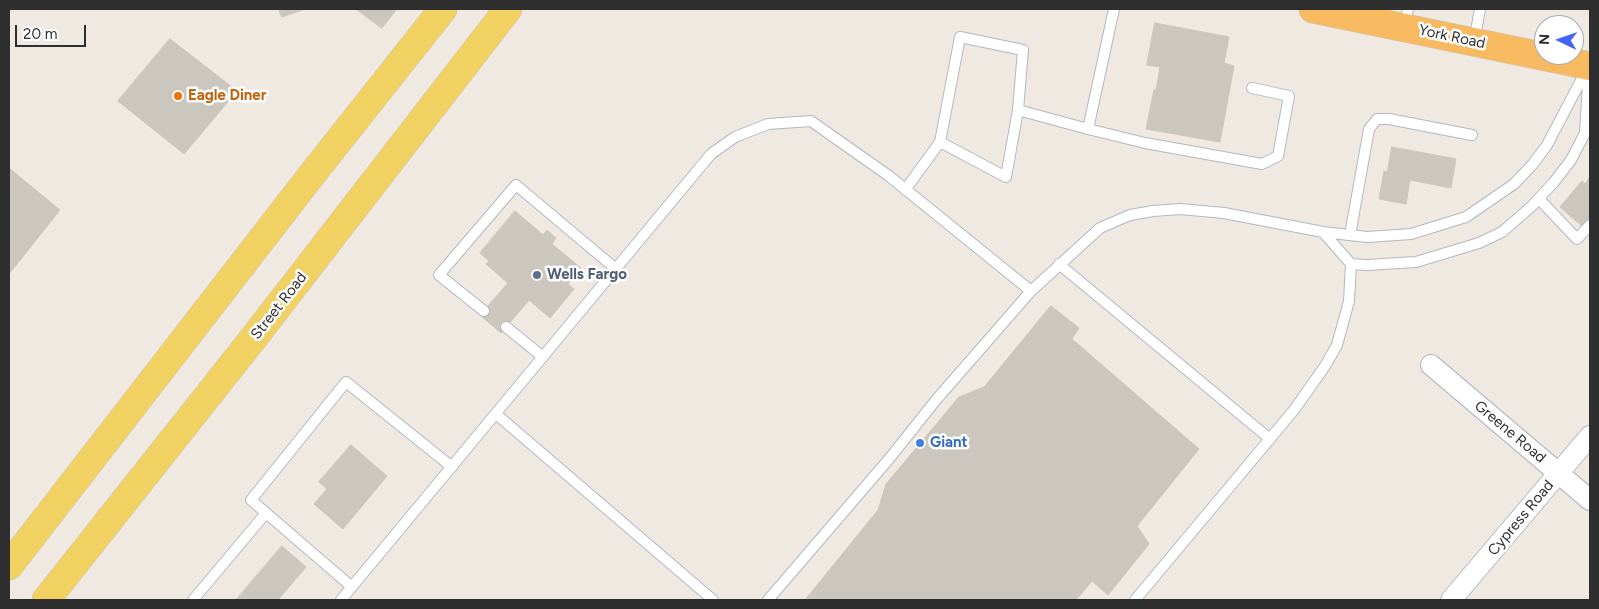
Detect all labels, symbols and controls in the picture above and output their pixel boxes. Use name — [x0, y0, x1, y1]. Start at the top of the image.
scale bar — [18, 15, 89, 47]
north arrow — [1534, 15, 1584, 65]
street label: York Road — [1417, 21, 1487, 53]
text: 20 m — [23, 25, 57, 43]
text: N — [1536, 33, 1553, 45]
place label: Eagle Diner — [188, 87, 266, 105]
marker: Eagle Diner — [172, 90, 184, 102]
place label: Wells Fargo — [547, 266, 627, 284]
street label: Street Road — [247, 269, 311, 343]
marker: Wells Fargo — [531, 269, 543, 281]
street label: Greene Road — [1471, 397, 1549, 467]
place label: Giant — [930, 434, 968, 452]
marker: Giant — [914, 437, 926, 449]
street label: Cypress Road — [1484, 477, 1558, 559]

